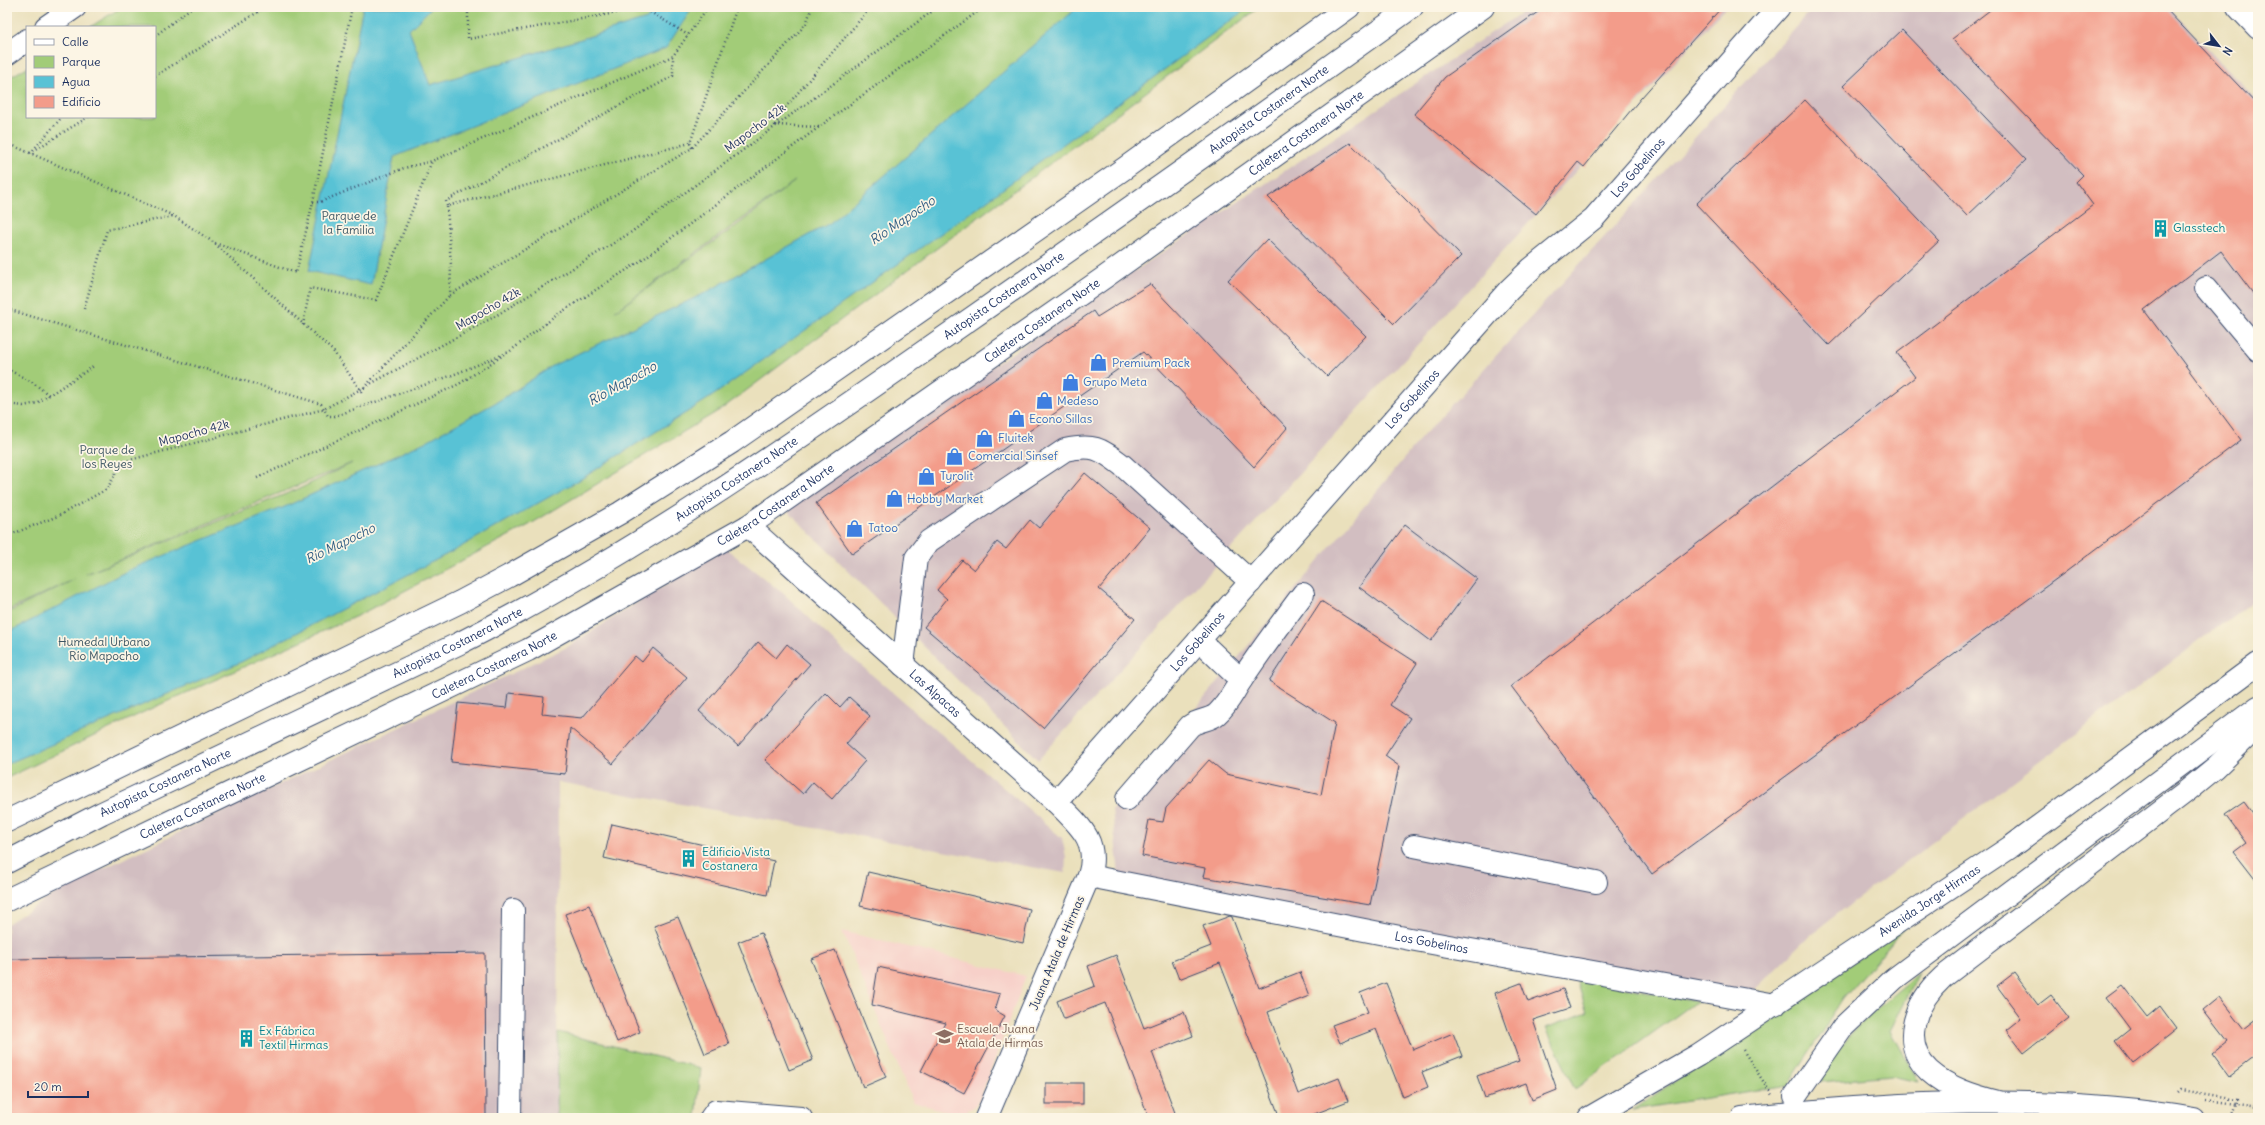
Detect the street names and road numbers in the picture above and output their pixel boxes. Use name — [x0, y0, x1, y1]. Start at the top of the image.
street label: Autopista Costanera Norte — [1206, 61, 1331, 157]
street label: Caletera Costanera Norte — [1246, 87, 1366, 179]
street label: Mapocho 42k — [721, 100, 788, 155]
street label: Los Gobelinos — [1608, 134, 1668, 200]
street label: Autopista Costanera Norte — [940, 248, 1067, 342]
street label: Caletera Costanera Norte — [981, 275, 1103, 366]
street label: Mapocho 42k — [453, 284, 523, 333]
street label: Los Gobelinos — [1382, 366, 1442, 432]
street label: Mapocho 42k — [157, 416, 231, 449]
street label: Autopista Costanera Norte — [672, 433, 800, 524]
street label: Caletera Costanera Norte — [714, 460, 837, 549]
street label: Autopista Costanera Norte — [390, 603, 525, 681]
street label: Los Gobelinos — [1167, 609, 1228, 674]
street label: Caletera Costanera Norte — [429, 627, 559, 702]
street label: Las Alpacas — [906, 666, 964, 720]
street label: Autopista Costanera Norte — [97, 745, 233, 820]
street label: Caletera Costanera Norte — [137, 769, 268, 842]
street label: Avenida Jorge Hirmas — [1876, 861, 1983, 940]
street label: Juana Atala de Hirmas — [1026, 893, 1087, 1012]
street label: Los Gobelinos — [1394, 928, 1470, 956]

